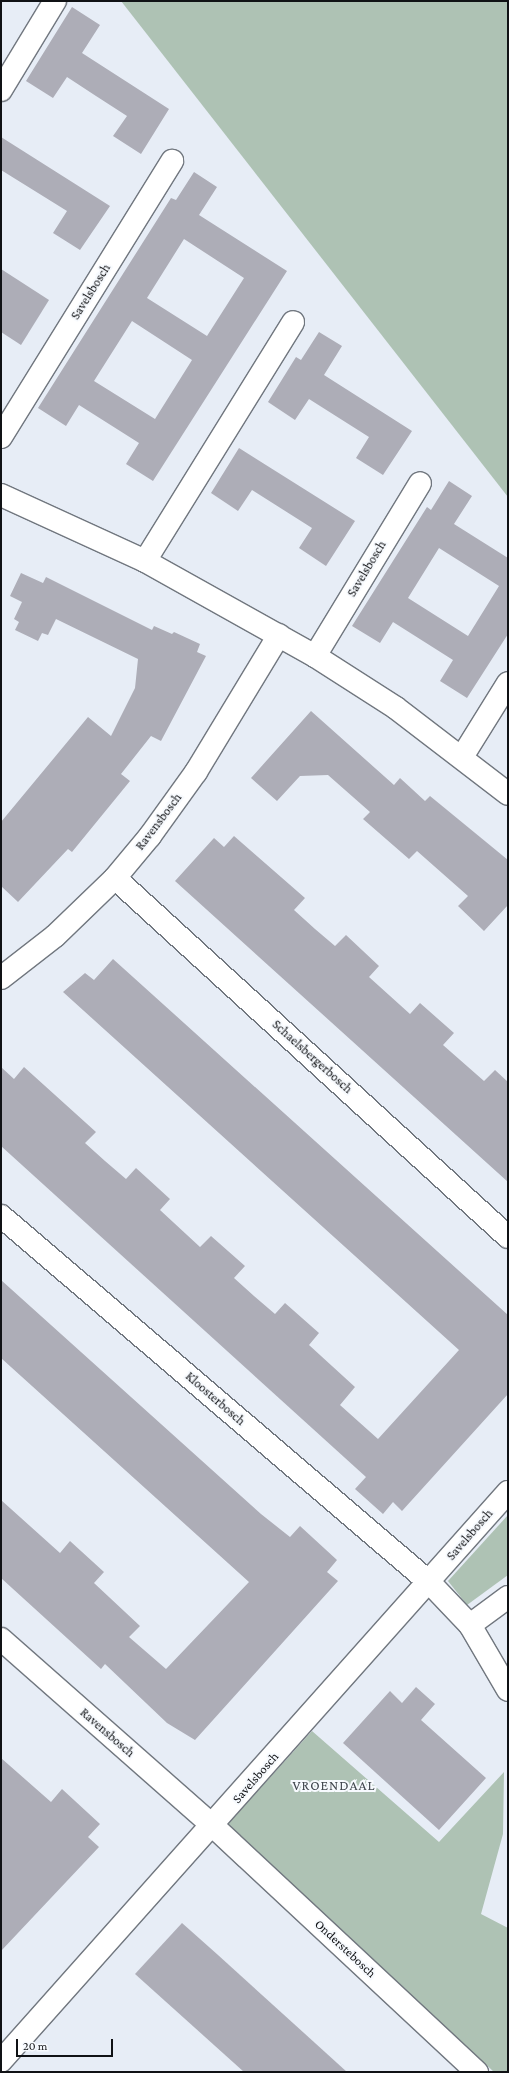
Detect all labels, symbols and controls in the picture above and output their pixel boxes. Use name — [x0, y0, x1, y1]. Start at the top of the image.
street label: Savelsbosch — [68, 261, 114, 323]
street label: Savelsbosch — [344, 538, 390, 600]
street label: Ravensbosch — [133, 790, 185, 854]
street label: Schaelsbergerbosch — [269, 1017, 355, 1097]
street label: Kloosterbosch — [182, 1369, 248, 1429]
street label: Savelsbosch — [444, 1506, 496, 1564]
street label: Ravensbosch — [77, 1705, 137, 1761]
street label: Savelsbosch — [230, 1749, 282, 1807]
district label: VROENDAAL — [293, 1777, 375, 1793]
street label: Onderstebosch — [311, 1917, 379, 1981]
scale bar — [18, 2031, 115, 2057]
text: 20 m — [23, 2039, 47, 2053]

